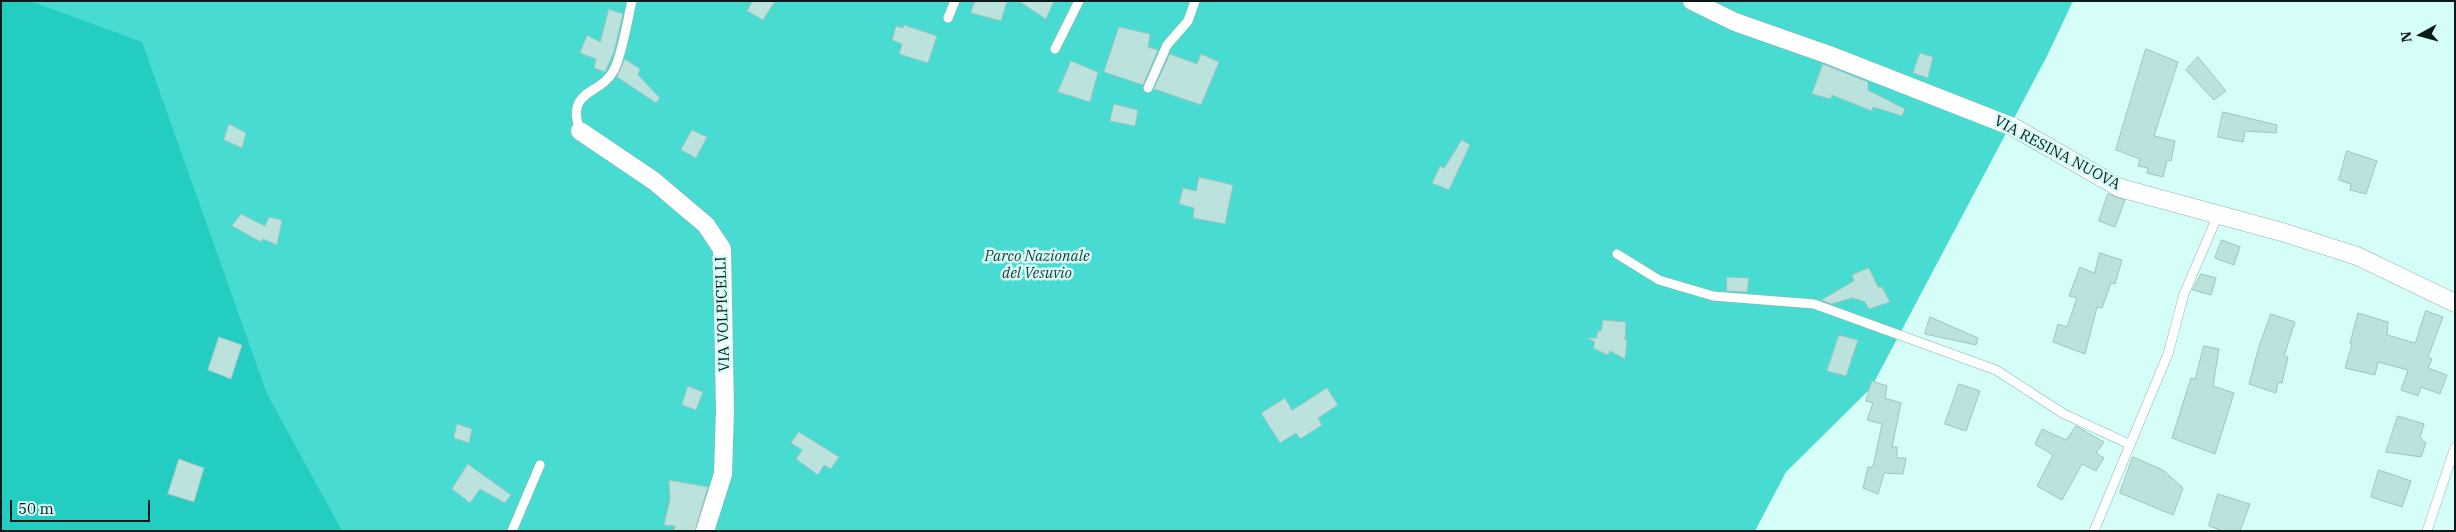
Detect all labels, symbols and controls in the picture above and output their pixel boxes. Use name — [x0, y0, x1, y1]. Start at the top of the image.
north arrow — [2396, 10, 2446, 60]
text: N — [2397, 30, 2416, 43]
street label: VIA RESINA NUOVA — [1991, 112, 2123, 194]
park label: Parco Nazionale del Vesuvio — [984, 248, 1090, 283]
street label: VIA VOLPICELLI — [712, 256, 734, 372]
scale bar — [12, 490, 152, 522]
text: 50 m — [18, 499, 54, 518]

